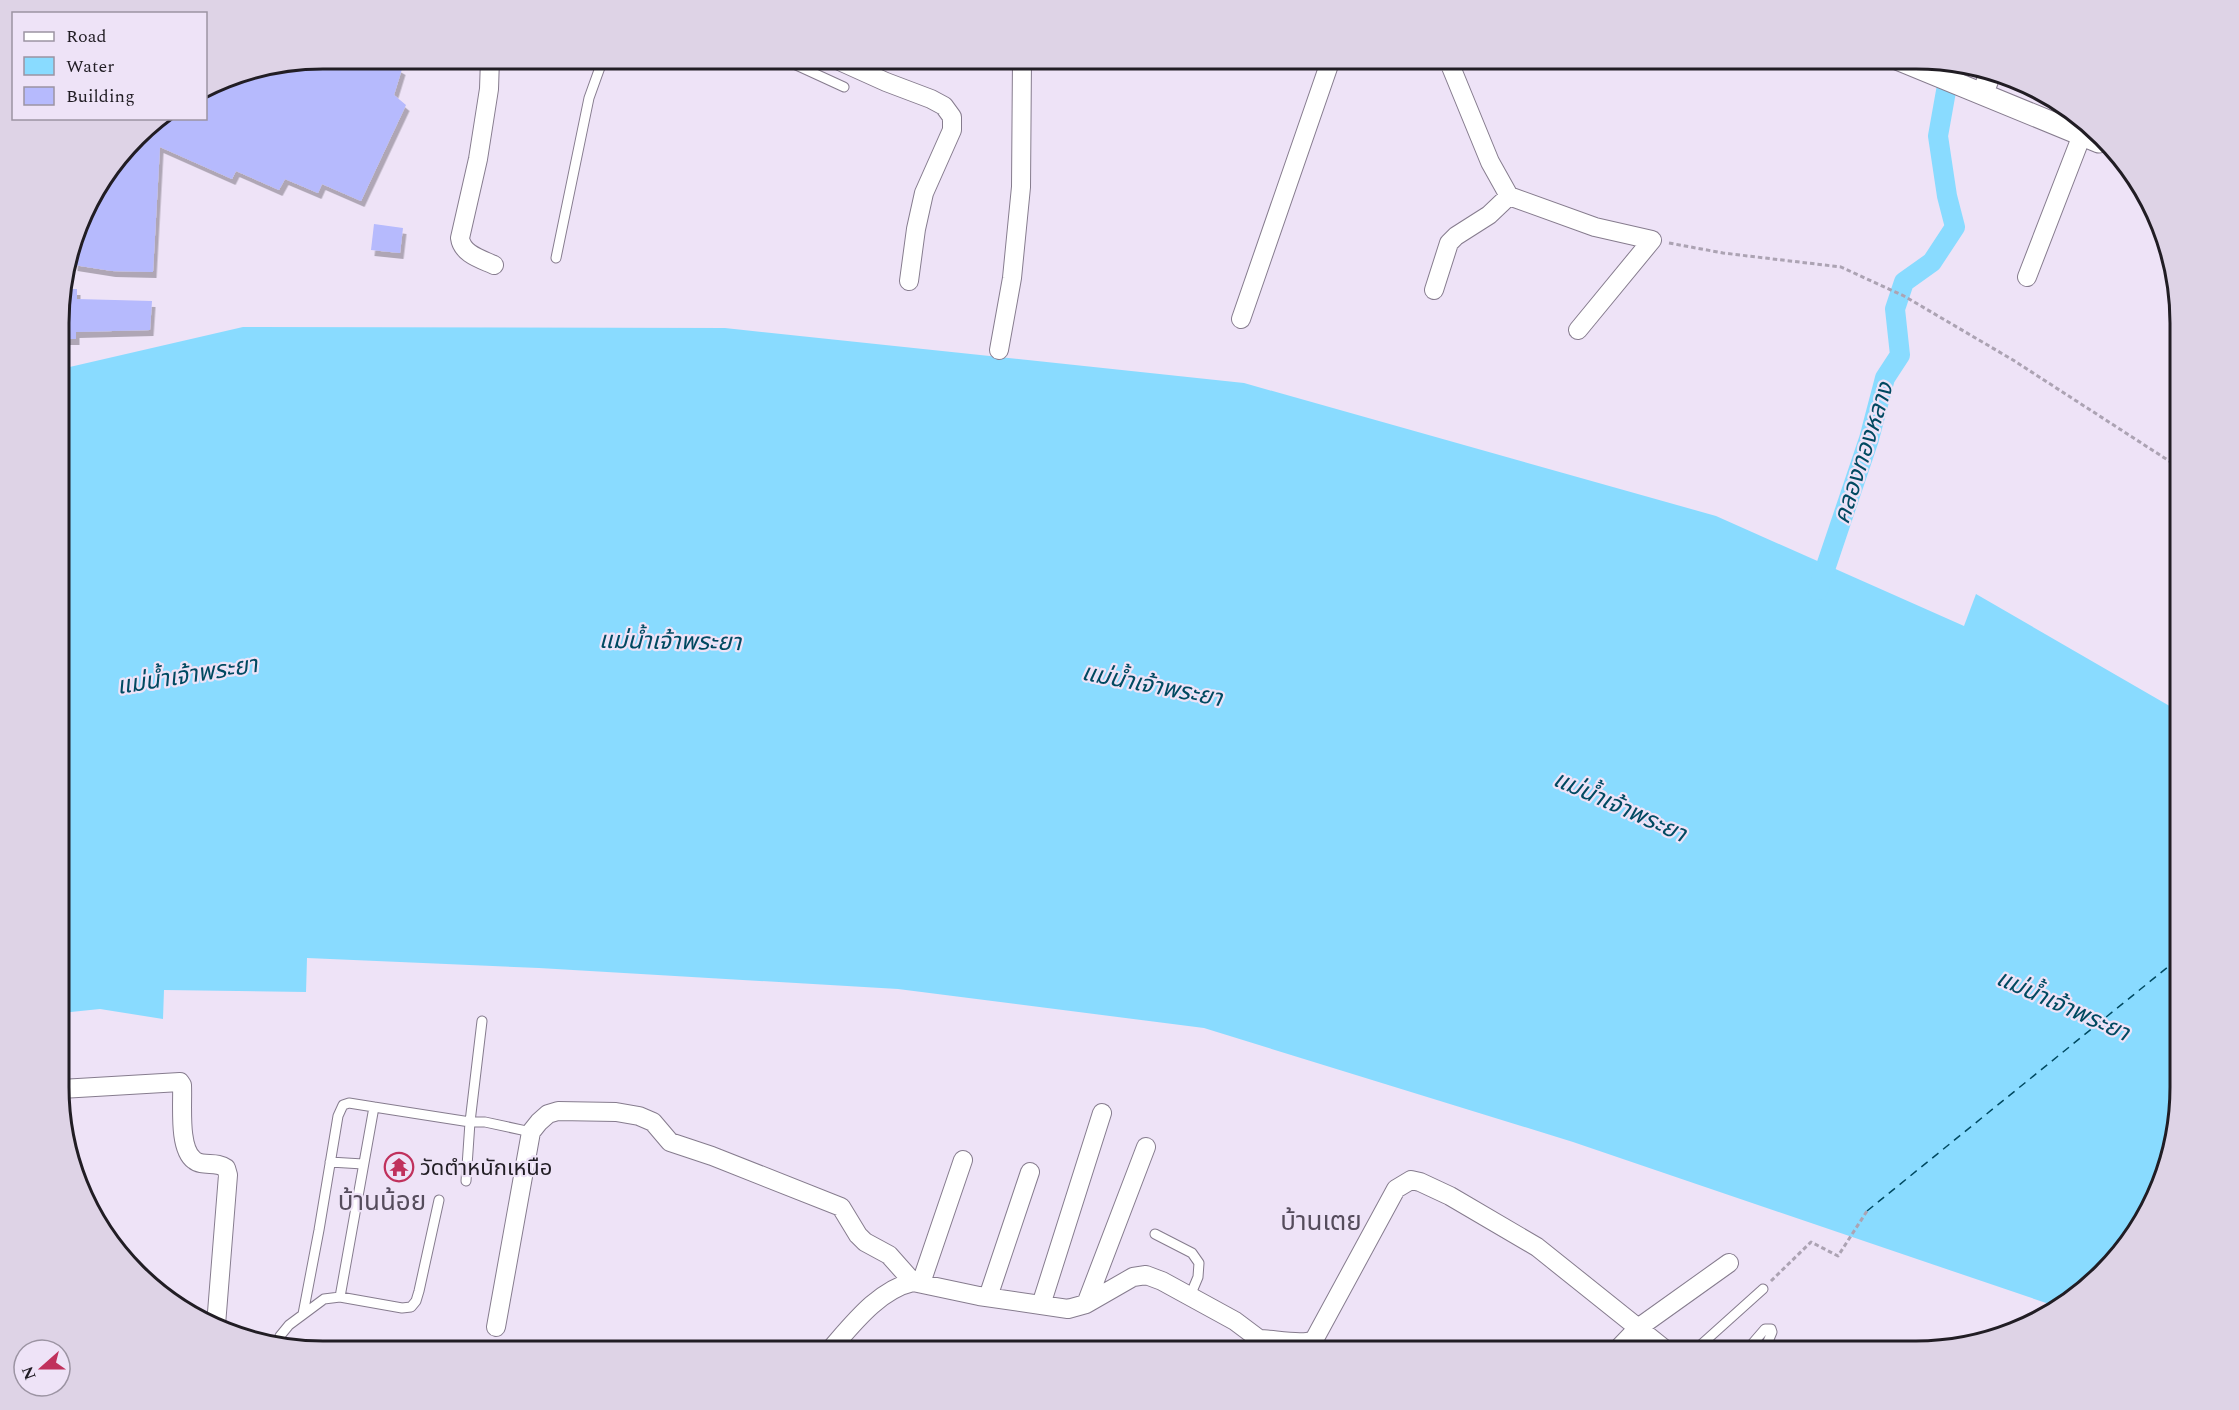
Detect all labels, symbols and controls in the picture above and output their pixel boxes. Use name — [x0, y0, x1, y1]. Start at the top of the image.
legend — [12, 12, 207, 120]
text: Road — [66, 23, 107, 50]
text: Water — [66, 53, 114, 80]
text: Building — [66, 83, 135, 110]
water label: คลองทองหลาง — [1824, 377, 1904, 529]
water label: แม่น้ำเจ้าพระยา — [599, 623, 743, 661]
water label: แม่น้ำเจ้าพระยา — [114, 647, 261, 705]
water label: แม่น้ำเจ้าพระยา — [1079, 655, 1226, 717]
water label: แม่น้ำเจ้าพระยา — [1547, 762, 1693, 853]
water label: แม่น้ำเจ้าพระยา — [1990, 961, 2136, 1052]
temple icon: วัดตำหนักเหนือ — [383, 1151, 415, 1183]
place label: วัดตำหนักเหนือ — [420, 1152, 552, 1185]
district label: บ้านน้อย — [338, 1182, 426, 1222]
district label: บ้านเตย — [1280, 1202, 1362, 1242]
north arrow — [12, 1338, 72, 1398]
text: N — [15, 1363, 42, 1383]

